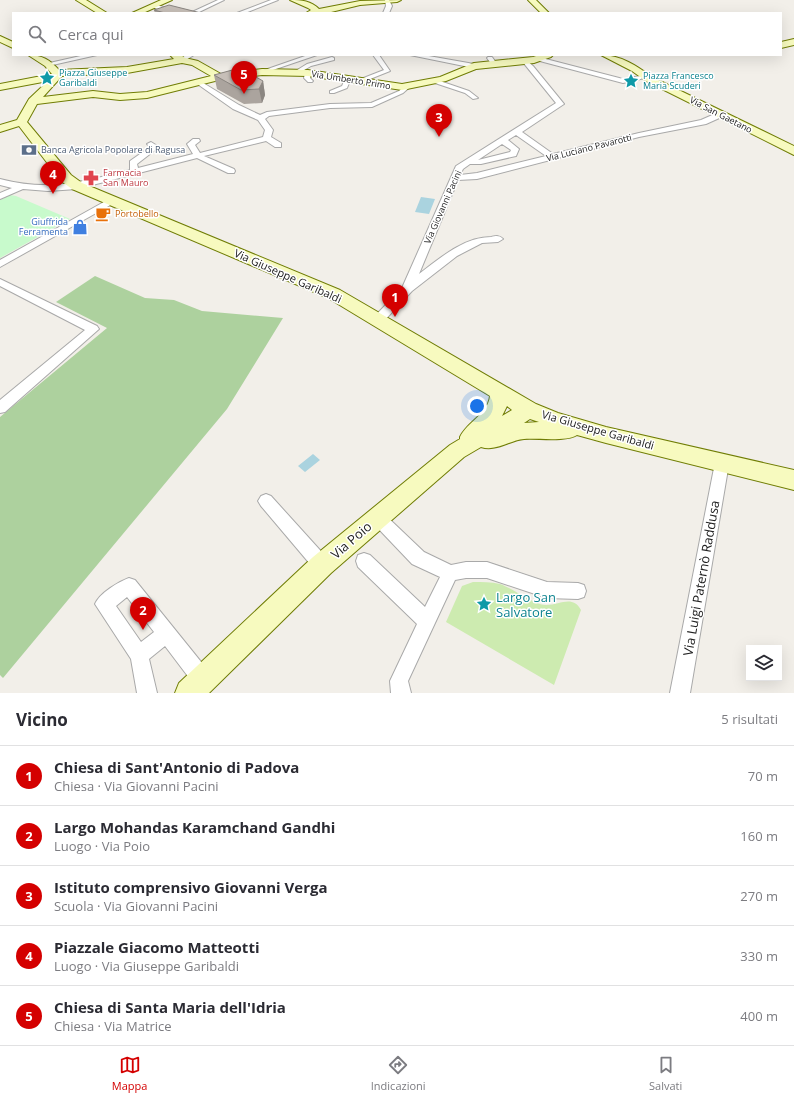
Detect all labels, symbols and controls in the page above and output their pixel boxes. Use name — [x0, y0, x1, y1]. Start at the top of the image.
search box — [12, 12, 782, 56]
icon: search — [26, 23, 48, 45]
text: Cerca qui — [58, 24, 124, 44]
pin: 5 — [231, 61, 257, 94]
place label: Piazza Giuseppe Garibaldi — [59, 66, 127, 89]
street label: Via Umberto Primo — [310, 67, 392, 92]
place icon: Piazza Giuseppe Garibaldi — [38, 69, 56, 87]
place label: Piazza Francesco Maria Scuderi — [643, 69, 714, 92]
place icon: Piazza Francesco Maria Scuderi — [622, 72, 640, 90]
street label: Via San Gaetano — [688, 93, 755, 136]
pin: 3 — [426, 104, 452, 137]
street label: Via Luciano Pavarotti — [545, 131, 633, 164]
bank icon: Banca Agricola Popolare di Ragusa — [20, 141, 38, 159]
place label: Banca Agricola Popolare di Ragusa — [41, 143, 185, 156]
pin: 4 — [40, 161, 66, 194]
place label: Farmacia San Mauro — [103, 166, 149, 189]
street label: Via Giovanni Pacini — [421, 168, 465, 246]
pharmacy icon: Farmacia San Mauro — [82, 169, 100, 187]
cafe icon: Portobello — [94, 205, 112, 223]
place label: Portobello — [115, 207, 159, 220]
place label: Giuffrida Ferramenta — [19, 215, 68, 238]
shop icon: Giuffrida Ferramenta — [71, 218, 89, 236]
street label: Via Giuseppe Garibaldi — [232, 245, 344, 306]
pin: 1 — [382, 284, 408, 317]
your location — [467, 396, 487, 416]
street label: Via Giuseppe Garibaldi — [540, 406, 656, 453]
street label: Via Luigi Paternò Raddusa — [678, 499, 724, 657]
street label: Via Poio — [327, 517, 375, 563]
place label: Largo San Salvatore — [496, 588, 556, 621]
place icon: Largo San Salvatore — [475, 595, 493, 613]
pin: 2 — [130, 597, 156, 630]
map controls — [746, 645, 782, 681]
button: layers — [746, 645, 782, 681]
text: Vicino — [16, 708, 68, 731]
text: 5 risultati — [721, 710, 778, 728]
text: Chiesa di Sant'Antonio di Padova — [54, 757, 299, 777]
text: 1 — [25, 767, 33, 785]
text: 70 m — [748, 767, 778, 785]
text: Chiesa · Via Giovanni Pacini — [54, 777, 219, 795]
text: Largo Mohandas Karamchand Gandhi — [54, 817, 335, 837]
text: 2 — [25, 827, 33, 845]
text: 160 m — [740, 827, 778, 845]
text: Luogo · Via Poio — [54, 837, 150, 855]
text: Istituto comprensivo Giovanni Verga — [54, 877, 328, 897]
text: 3 — [25, 887, 33, 905]
text: 270 m — [740, 887, 778, 905]
text: Scuola · Via Giovanni Pacini — [54, 897, 218, 915]
text: Piazzale Giacomo Matteotti — [54, 937, 259, 957]
text: 4 — [25, 947, 33, 965]
text: 330 m — [740, 947, 778, 965]
text: Luogo · Via Giuseppe Garibaldi — [54, 957, 239, 975]
text: Chiesa di Santa Maria dell'Idria — [54, 997, 286, 1017]
text: 5 — [25, 1007, 33, 1025]
text: 400 m — [740, 1007, 778, 1025]
text: Chiesa · Via Matrice — [54, 1017, 172, 1035]
tab: Mappa — [112, 1054, 147, 1093]
tab: Indicazioni — [371, 1054, 426, 1093]
tab: Salvati — [649, 1054, 682, 1093]

